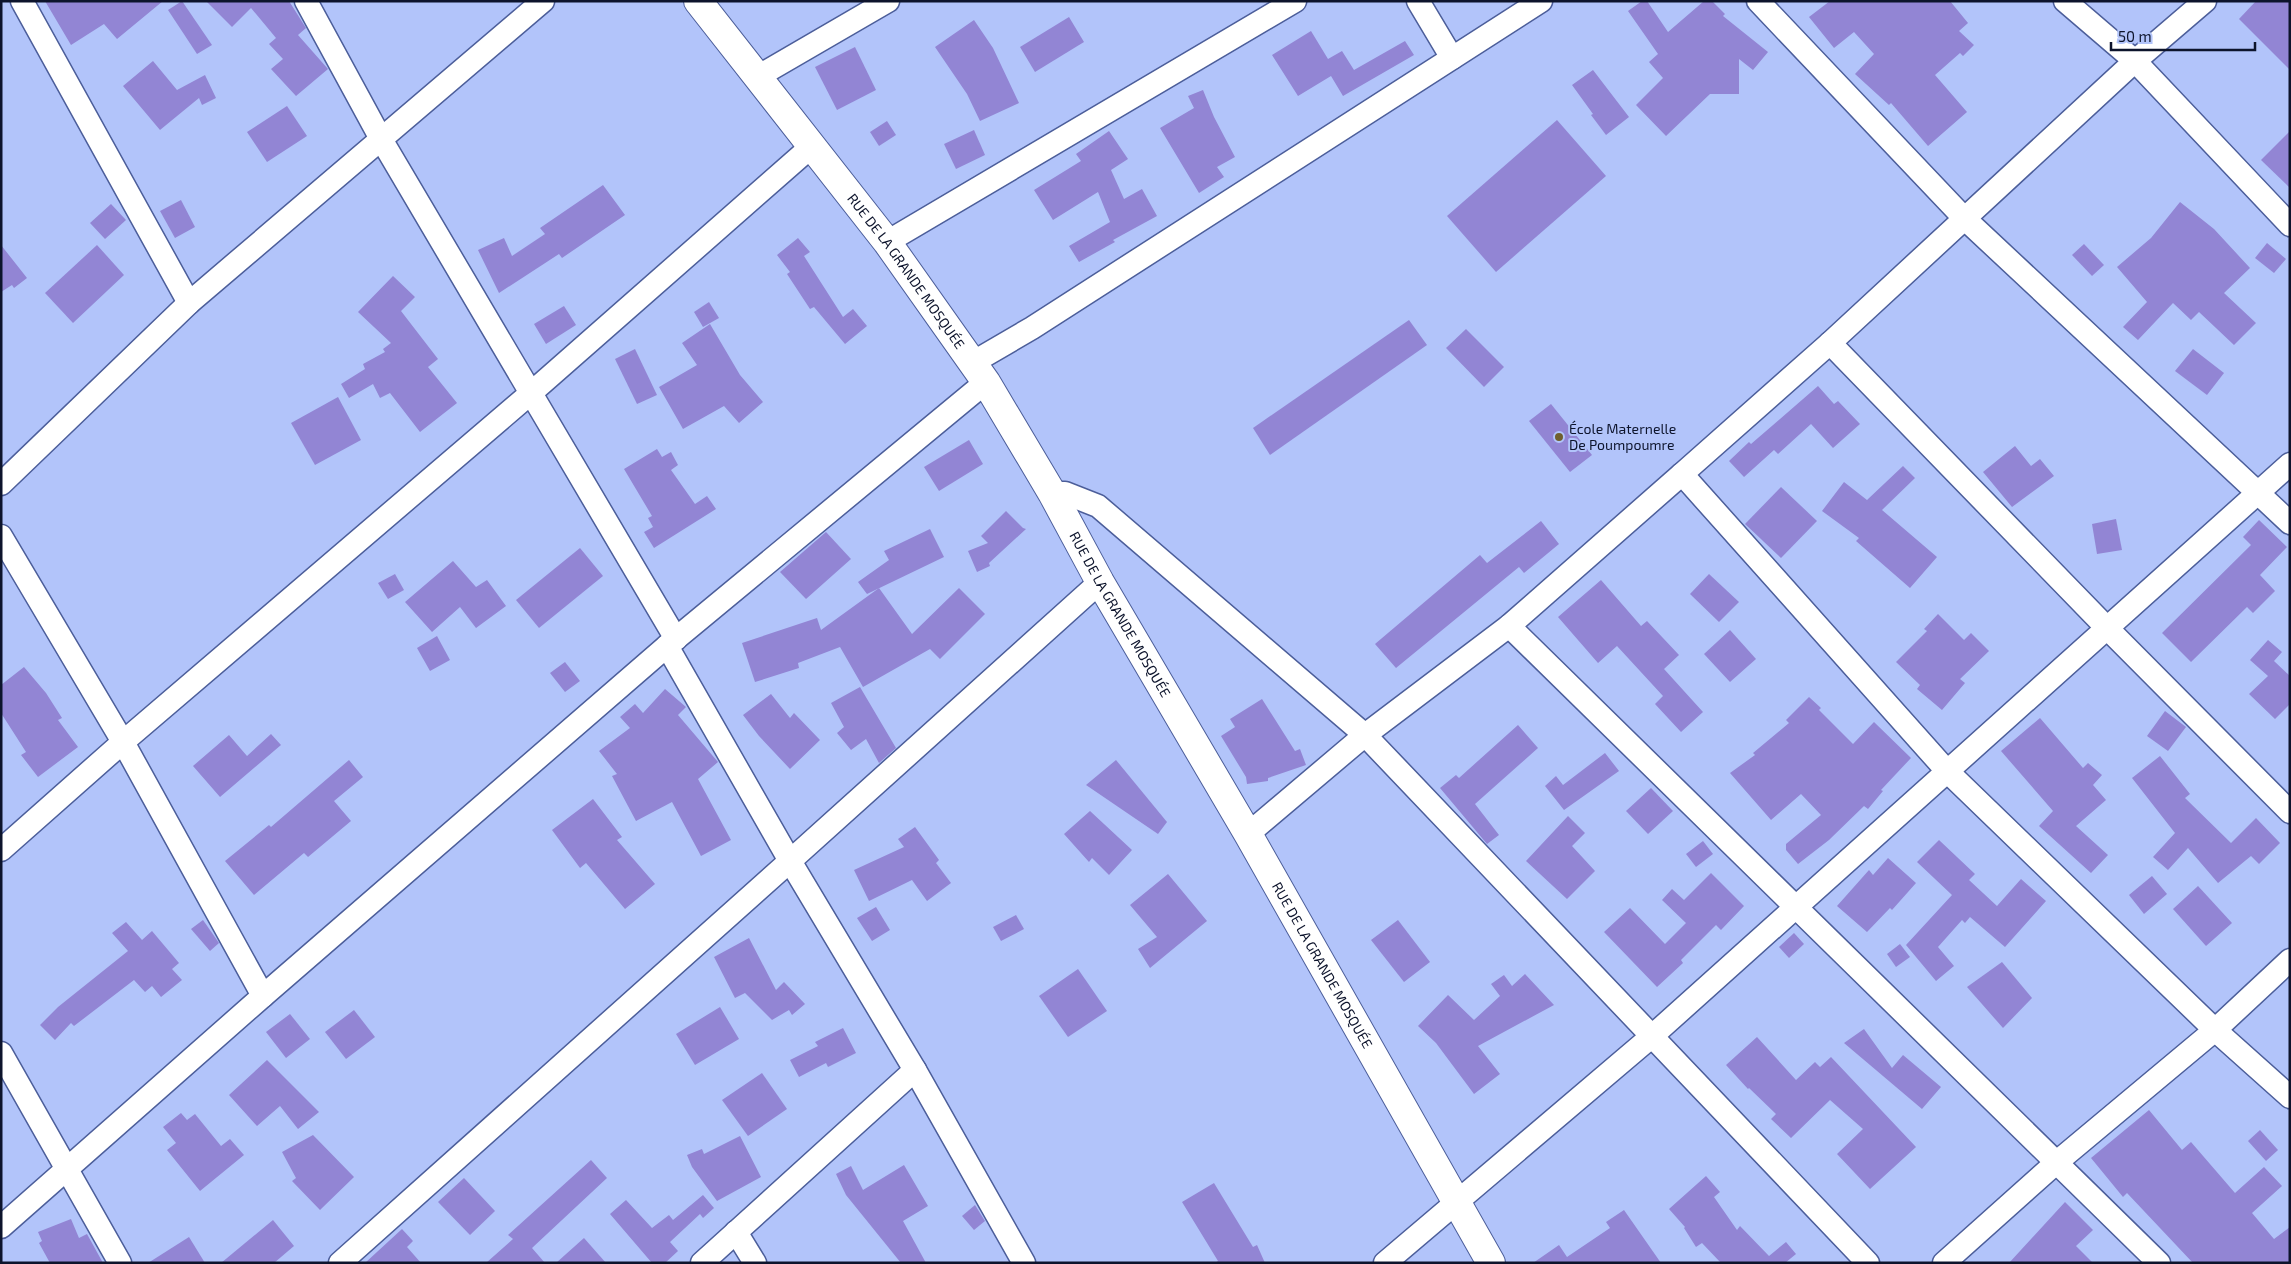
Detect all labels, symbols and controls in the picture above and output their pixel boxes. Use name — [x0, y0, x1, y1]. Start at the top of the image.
scale bar — [2111, 20, 2255, 52]
text: 50 m — [2118, 27, 2152, 45]
street label: RUE DE LA GRANDE MOSQUÉE — [844, 190, 969, 352]
place label: École Maternelle De Poumpoumre — [1569, 420, 1676, 453]
marker: École Maternelle De Poumpoumre — [1553, 431, 1565, 443]
street label: RUE DE LA GRANDE MOSQUÉE — [1066, 528, 1175, 700]
street label: RUE DE LA GRANDE MOSQUÉE — [1269, 879, 1377, 1051]

